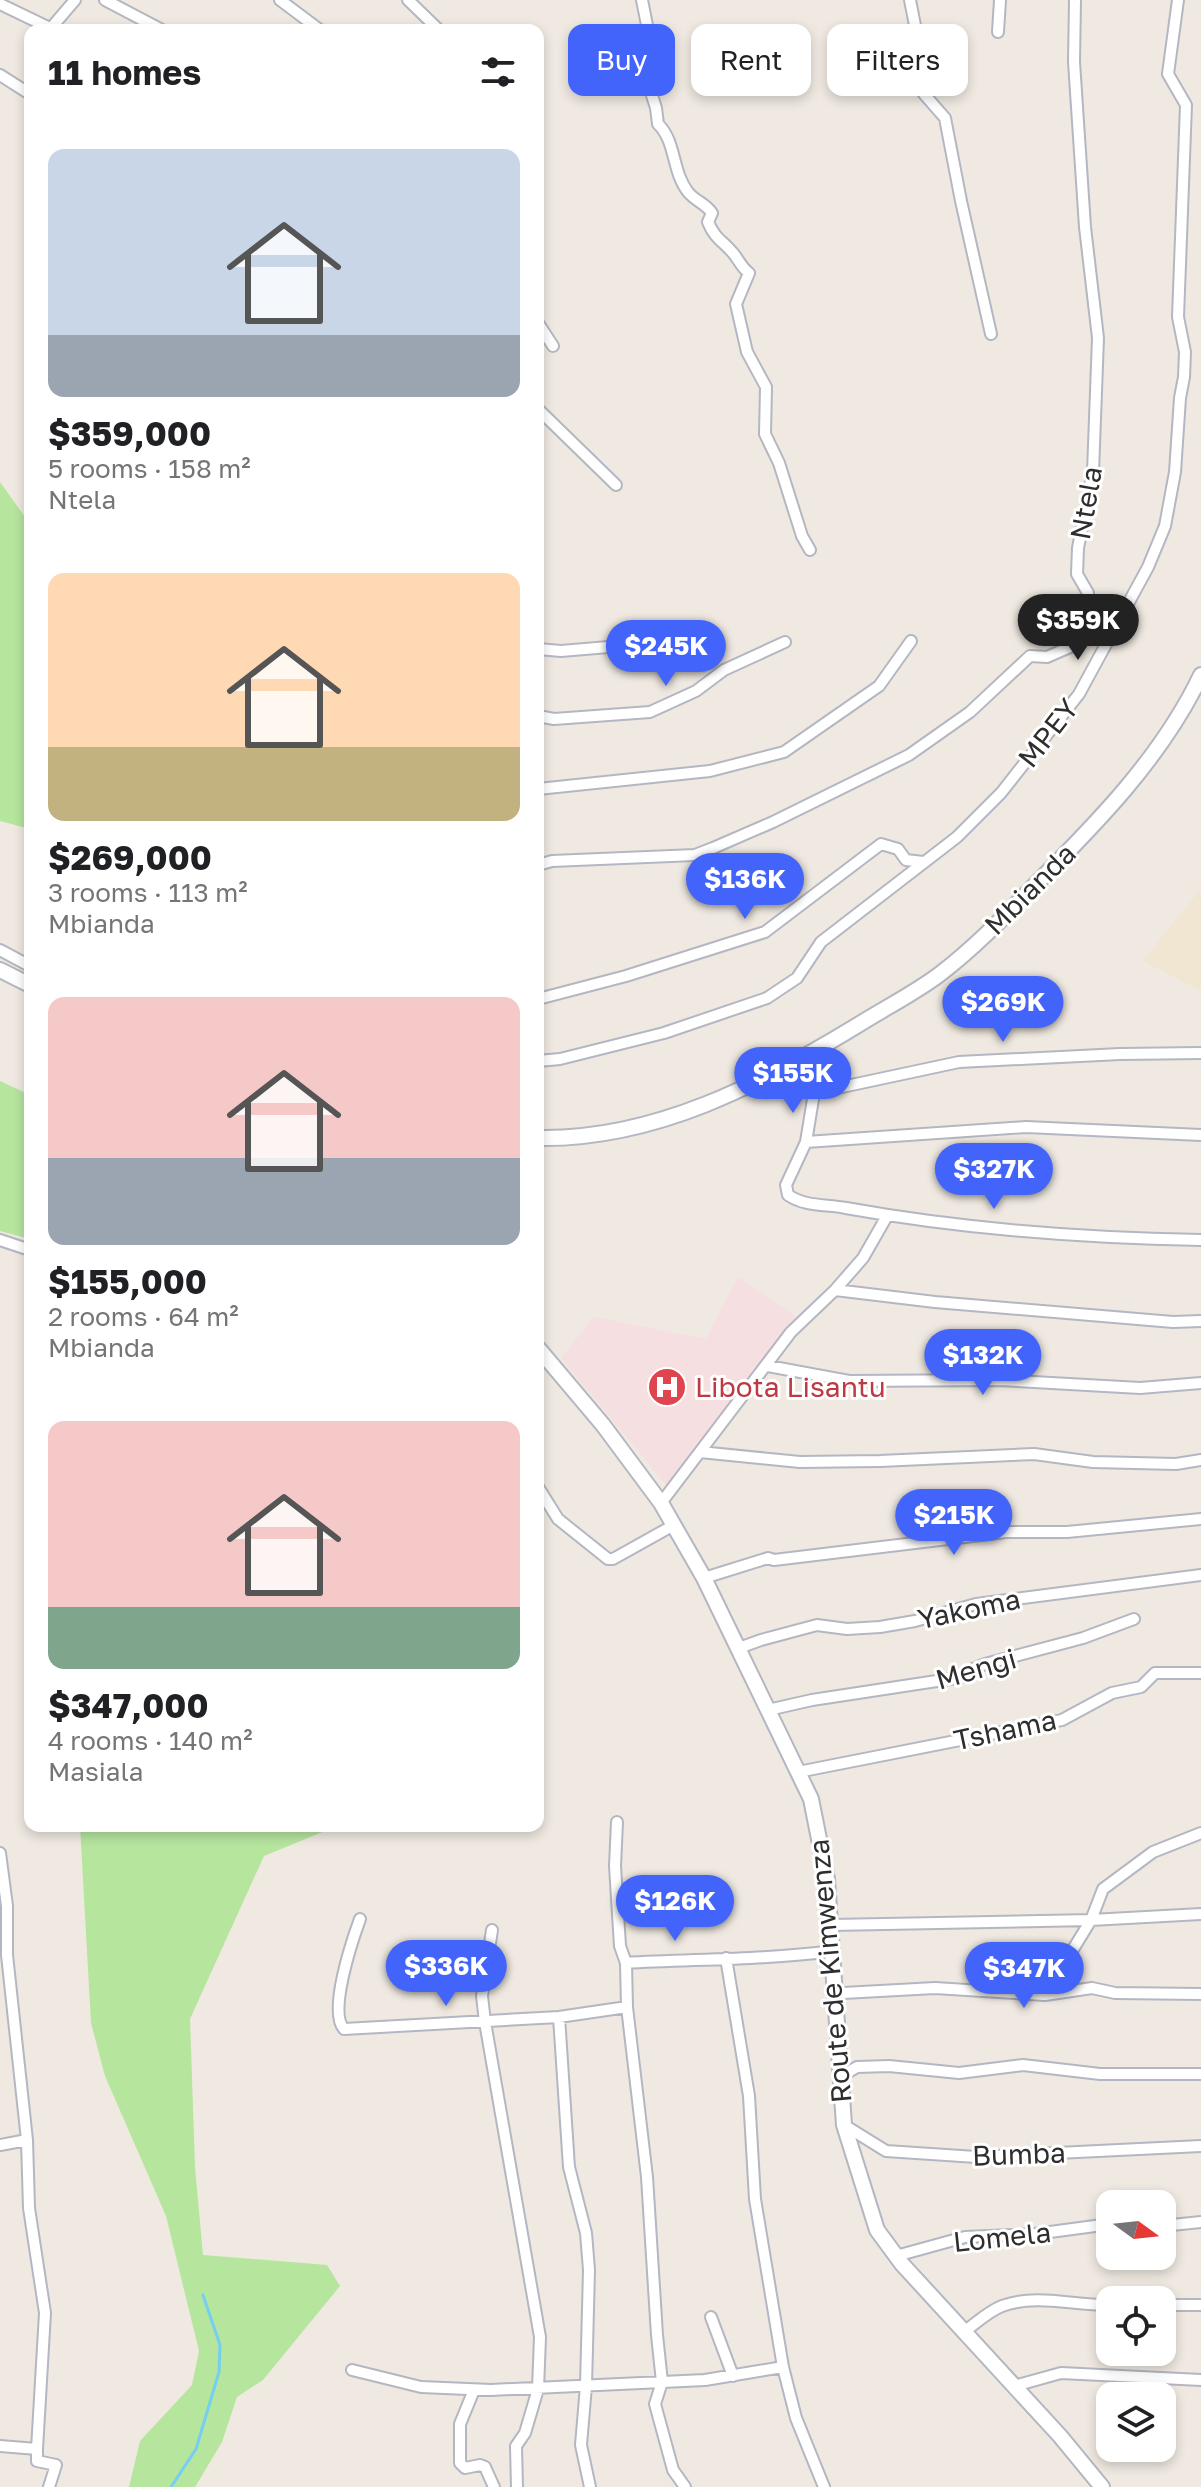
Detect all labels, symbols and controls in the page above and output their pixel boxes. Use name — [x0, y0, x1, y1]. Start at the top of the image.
chip: Buy — [568, 24, 675, 96]
chip: Rent — [691, 24, 811, 96]
chip: Filters — [827, 24, 968, 96]
icon: filters — [476, 50, 520, 94]
text: 11 homes — [48, 52, 201, 92]
icon: home — [212, 201, 356, 345]
text: $359,000 — [48, 413, 211, 453]
text: 5 rooms · 158 m² — [48, 453, 251, 484]
street label: Ntela — [1063, 464, 1108, 542]
text: Ntela — [48, 484, 116, 515]
pin: $359K — [1022, 594, 1134, 662]
text: $359K — [1036, 604, 1120, 635]
pin: $245K — [610, 620, 722, 688]
icon: home — [212, 625, 356, 769]
text: $245K — [624, 630, 708, 661]
street label: MPEY — [1011, 692, 1085, 773]
street label: Mbianda — [977, 836, 1082, 941]
text: $269,000 — [48, 837, 212, 877]
pin: $136K — [689, 853, 801, 921]
text: $136K — [704, 863, 786, 894]
text: 3 rooms · 113 m² — [48, 877, 248, 908]
text: Mbianda — [48, 908, 155, 939]
pin: $269K — [947, 976, 1059, 1044]
text: $269K — [960, 986, 1046, 1017]
pin: $155K — [737, 1047, 849, 1115]
icon: home — [212, 1049, 356, 1193]
text: $155K — [752, 1057, 834, 1088]
pin: $327K — [938, 1143, 1050, 1211]
text: $327K — [953, 1153, 1035, 1184]
text: $155,000 — [48, 1261, 207, 1301]
text: 2 rooms · 64 m² — [48, 1301, 239, 1332]
pin: $132K — [927, 1329, 1039, 1397]
text: Mbianda — [48, 1332, 155, 1363]
text: $132K — [942, 1339, 1024, 1370]
hospital icon: Libota Lisantu — [646, 1366, 688, 1408]
place label: Libota Lisantu — [695, 1370, 886, 1403]
icon: home — [212, 1473, 356, 1617]
pin: $215K — [898, 1489, 1010, 1557]
text: $215K — [913, 1499, 995, 1530]
street label: Yakoma — [915, 1582, 1023, 1635]
street label: Mengi — [932, 1641, 1020, 1696]
text: $347,000 — [48, 1685, 208, 1725]
street label: Tshama — [951, 1703, 1059, 1756]
text: 4 rooms · 140 m² — [48, 1725, 253, 1756]
text: Masiala — [48, 1756, 144, 1787]
street label: Route de Kimwenza — [802, 1838, 857, 2104]
pin: $126K — [619, 1875, 731, 1943]
text: $126K — [634, 1885, 716, 1916]
pin: $336K — [390, 1940, 502, 2008]
pin: $347K — [968, 1942, 1080, 2010]
text: $336K — [404, 1950, 488, 1981]
text: $347K — [983, 1952, 1065, 1983]
street label: Bumba — [972, 2135, 1066, 2172]
north arrow — [1096, 2190, 1176, 2270]
map controls — [1096, 2190, 1176, 2462]
street label: Lomela — [951, 2215, 1053, 2258]
button: locate — [1096, 2286, 1176, 2366]
button: layers — [1096, 2382, 1176, 2462]

